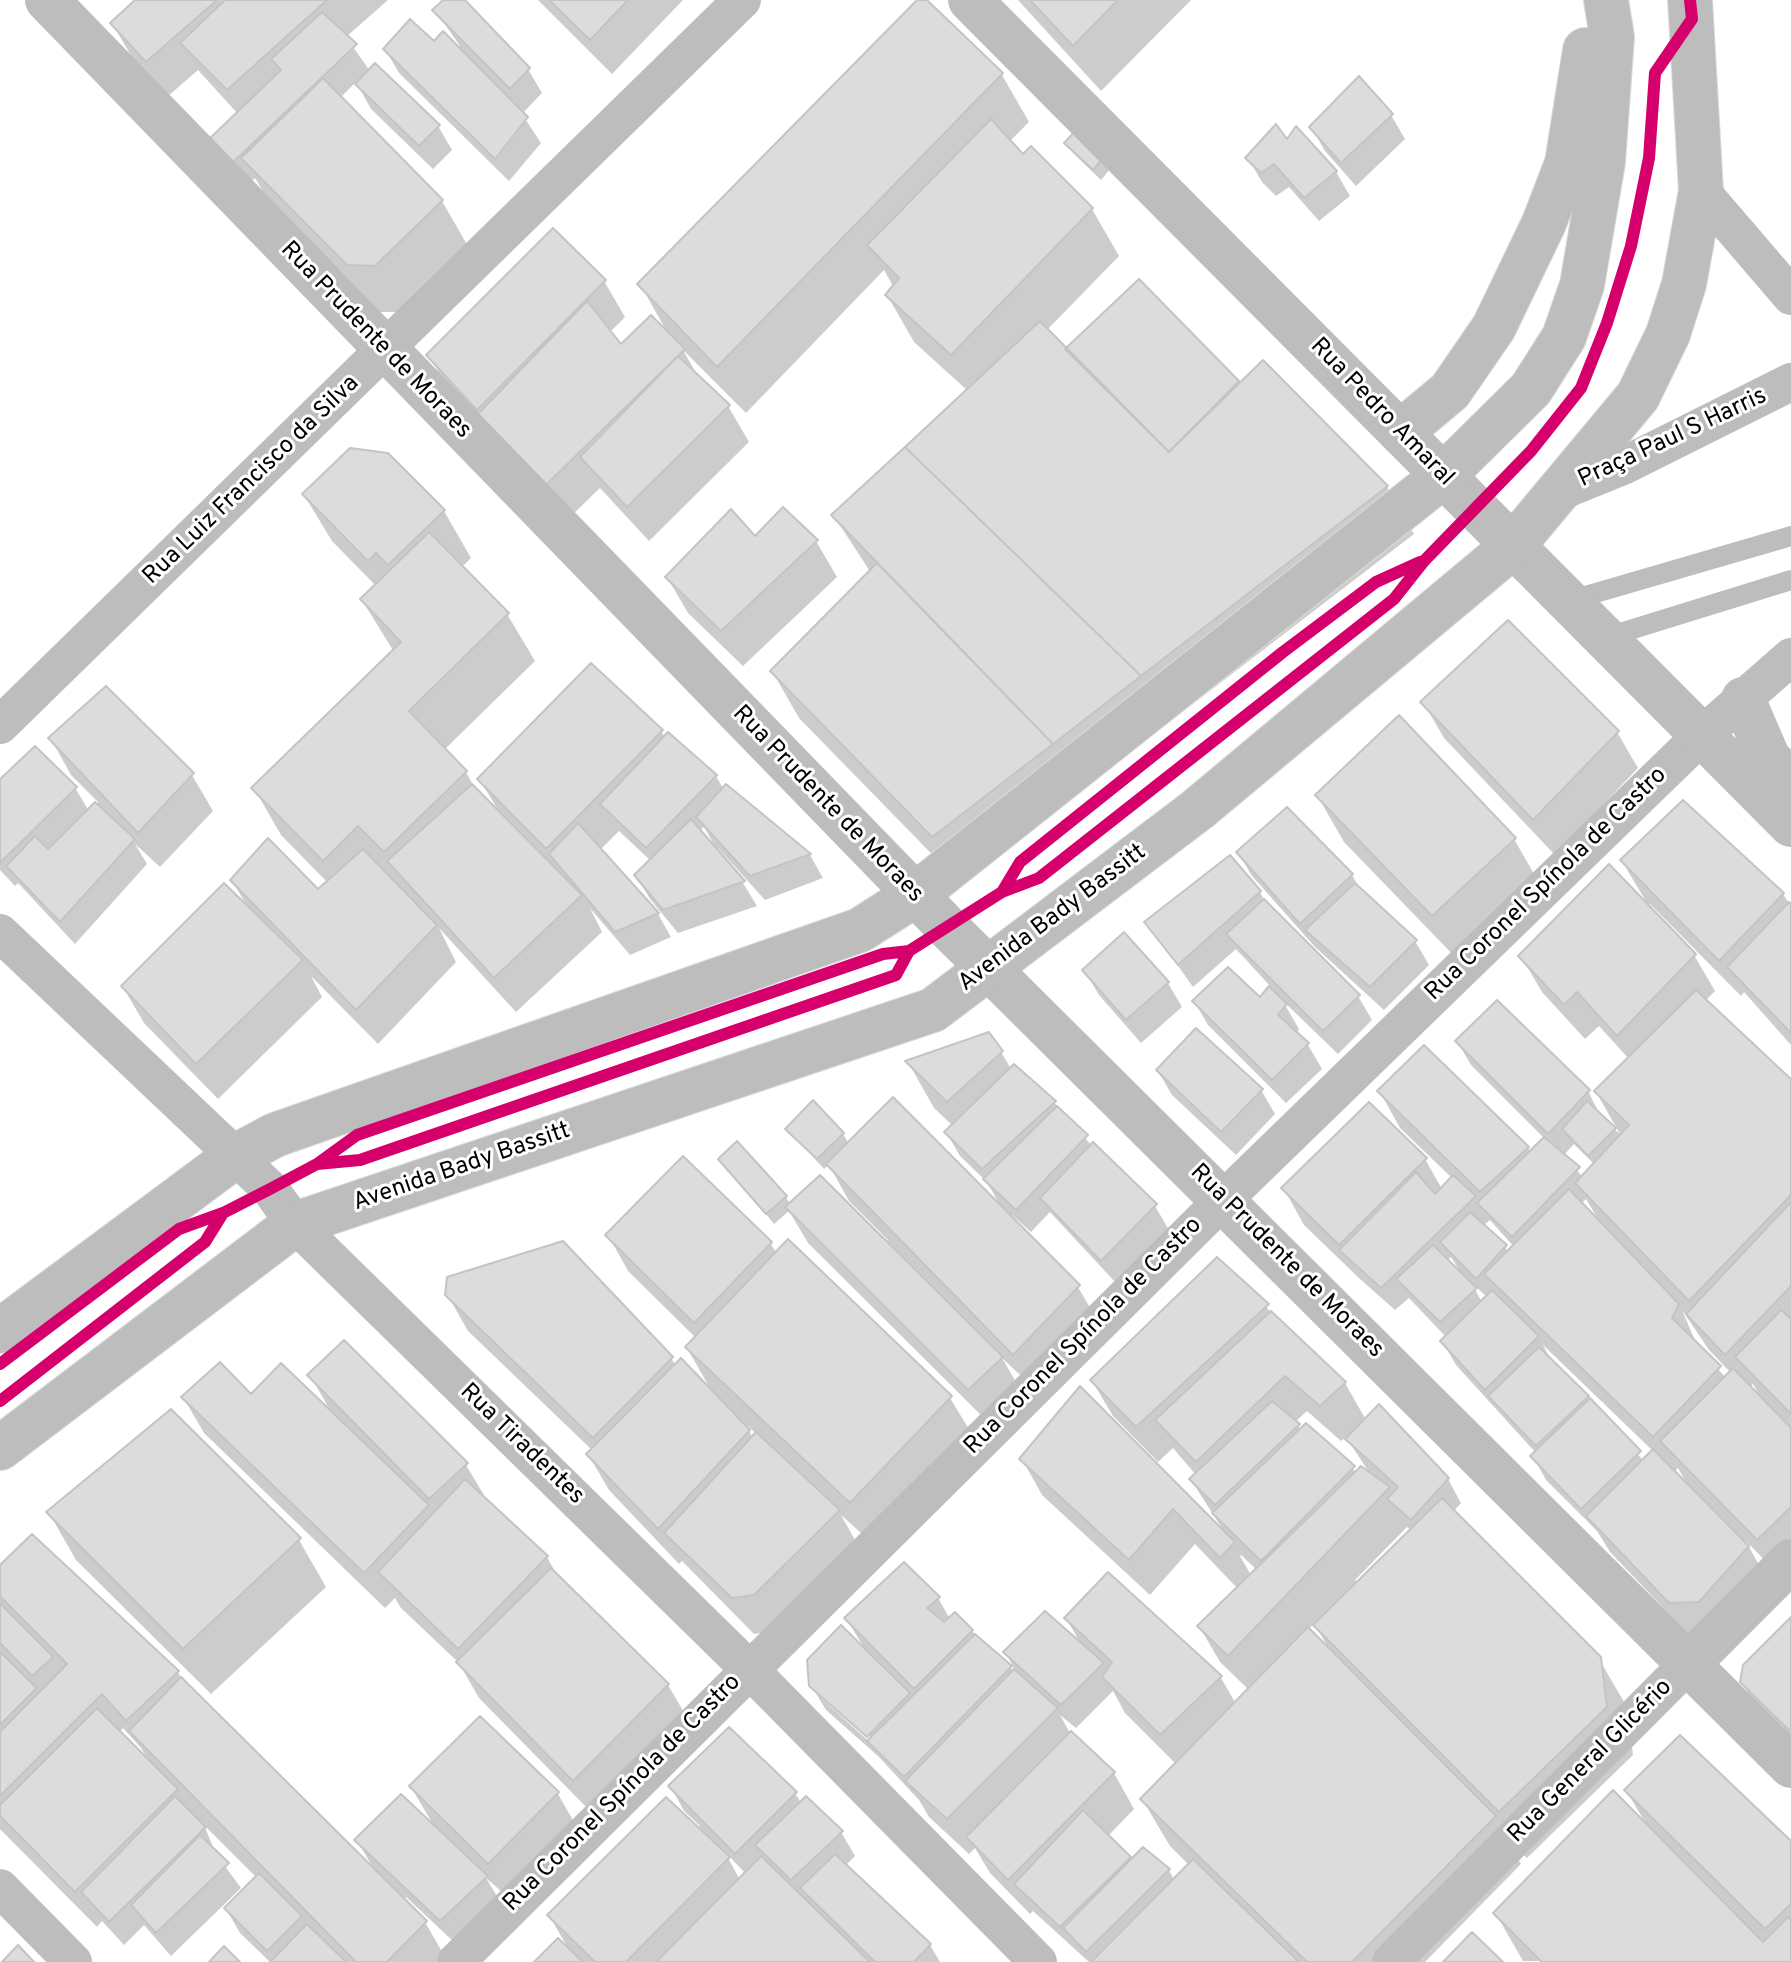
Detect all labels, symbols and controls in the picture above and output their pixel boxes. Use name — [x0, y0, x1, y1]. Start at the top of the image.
street label: Rua Prudente de Moraes — [273, 236, 477, 446]
street label: Rua Pedro Amaral — [1303, 333, 1459, 493]
street label: Rua Luiz Francisco da Silva — [138, 370, 366, 592]
street label: Praça Paul S Harris — [1574, 383, 1772, 495]
street label: Rua Prudente de Moraes — [725, 700, 929, 910]
street label: Rua Coronel Spínola de Castro — [1420, 762, 1674, 1008]
street label: Avenida Bady Bassitt — [953, 839, 1153, 999]
street label: Avenida Bady Bassitt — [350, 1117, 574, 1219]
street label: Rua Prudente de Moraes — [1183, 1159, 1389, 1365]
street label: Rua Coronel Spínola de Castro — [959, 1212, 1209, 1462]
street label: Rua Tiradentes — [453, 1378, 589, 1512]
street label: Rua Coronel Spínola de Castro — [498, 1669, 748, 1919]
street label: Rua General Glicério — [1503, 1674, 1679, 1850]

